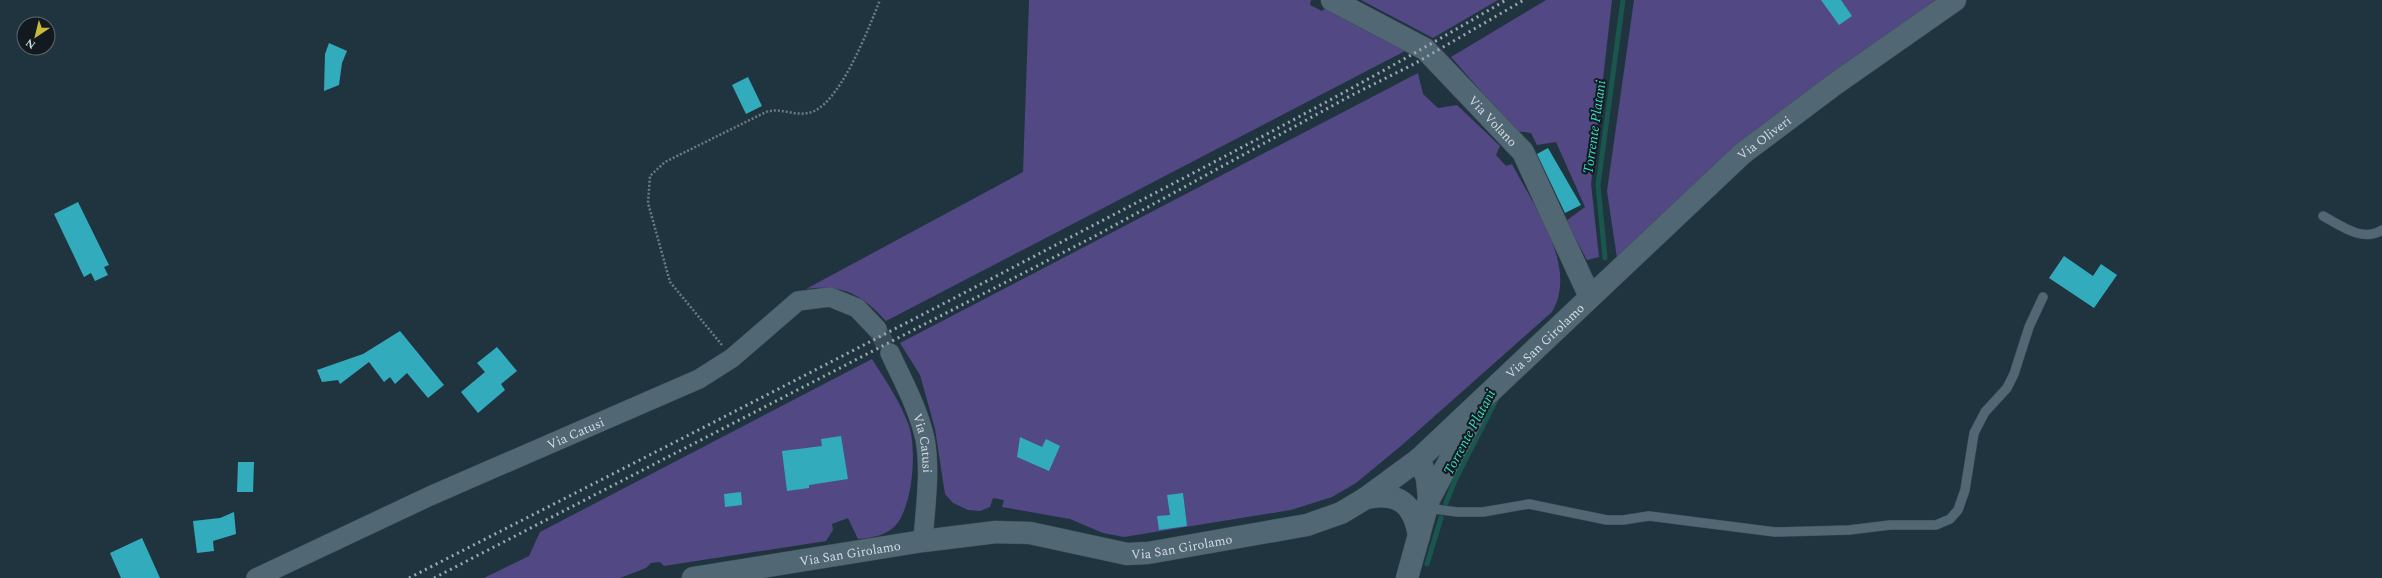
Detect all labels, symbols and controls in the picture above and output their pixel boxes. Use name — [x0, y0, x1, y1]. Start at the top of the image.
north arrow — [16, 16, 56, 56]
text: N — [22, 34, 39, 53]
water label: Torrente Platani — [1578, 79, 1611, 175]
street label: Via Volano — [1463, 91, 1522, 151]
street label: Via Oliveri — [1733, 111, 1796, 165]
street label: Via San Girolamo — [1501, 299, 1589, 384]
water label: Torrente Platani — [1438, 386, 1501, 479]
street label: Via Catusi — [907, 411, 937, 473]
street label: Via Catusi — [544, 412, 608, 455]
street label: Via San Girolamo — [1131, 529, 1234, 565]
street label: Via San Girolamo — [798, 536, 902, 572]

